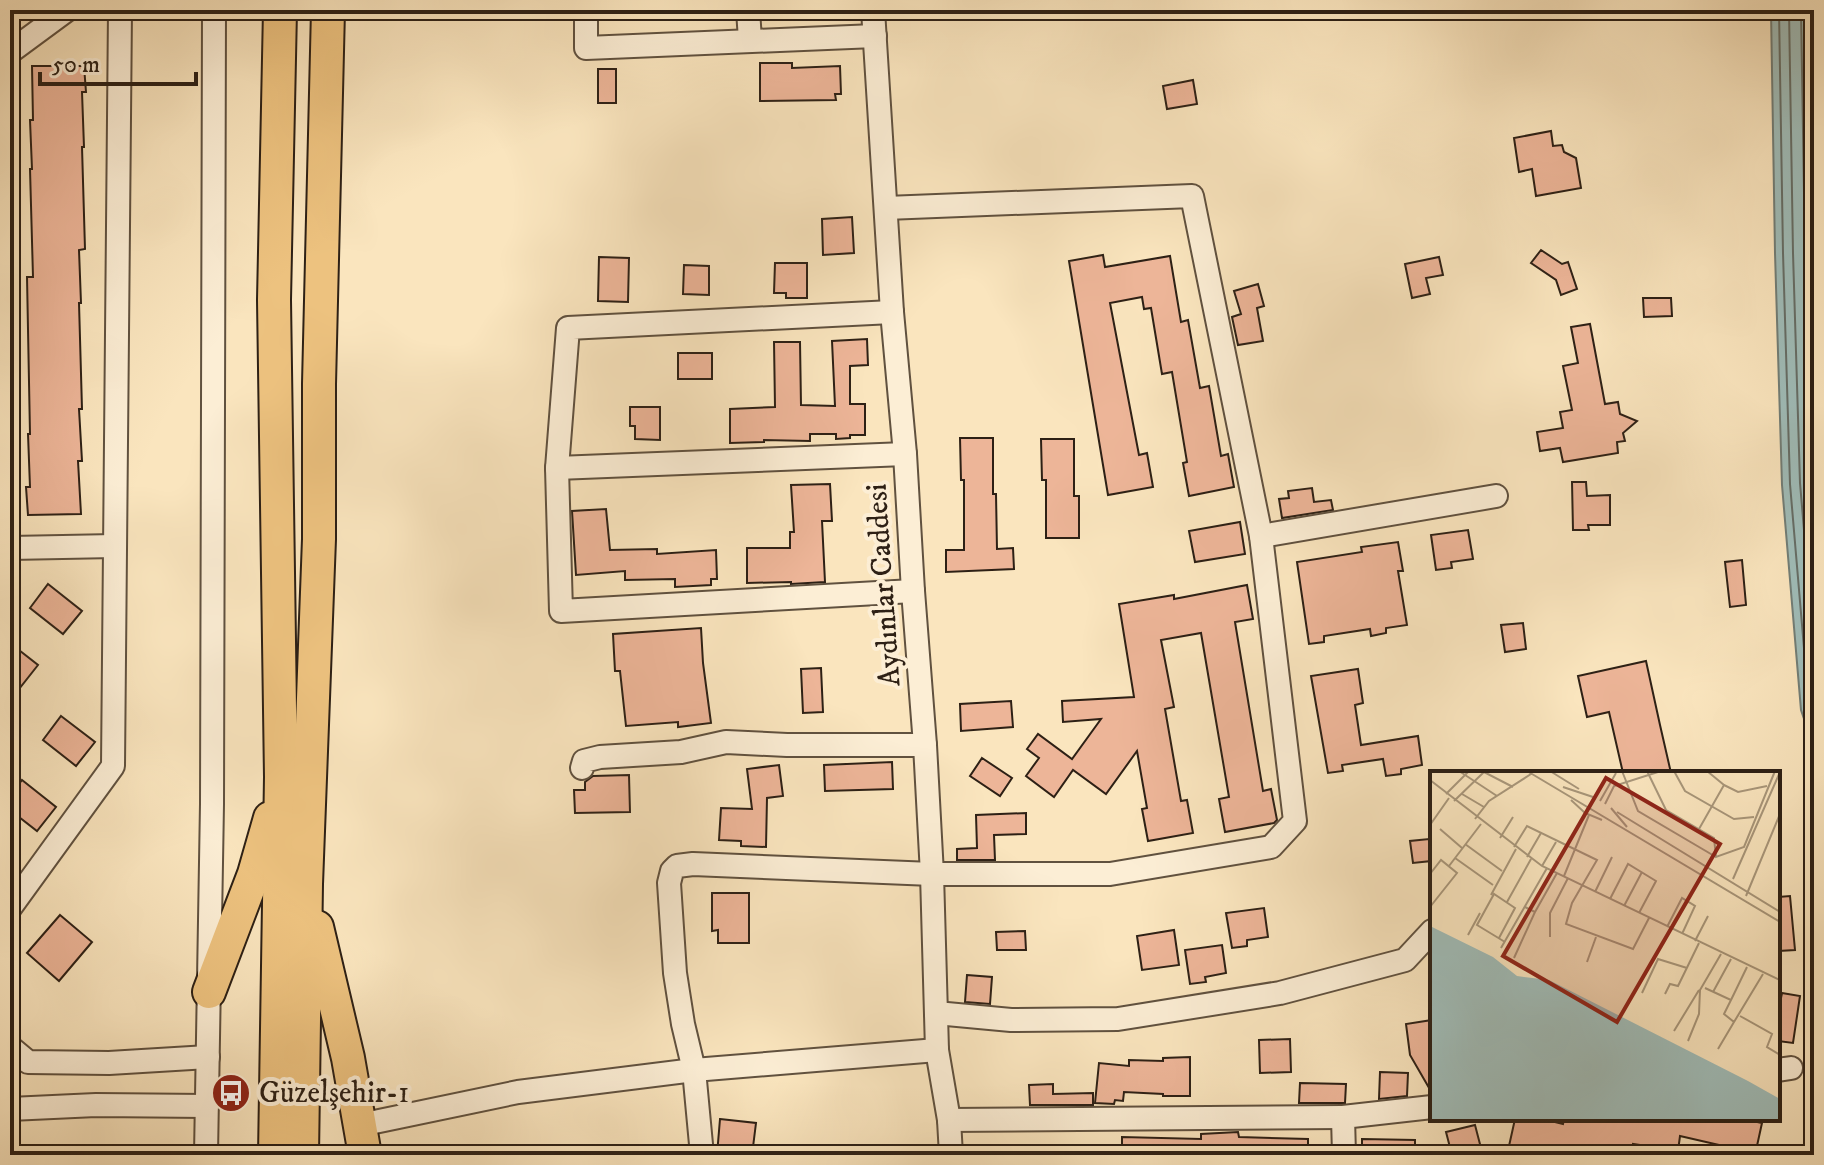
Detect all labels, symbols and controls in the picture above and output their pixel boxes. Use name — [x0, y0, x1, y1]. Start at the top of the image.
scale bar — [40, 36, 196, 86]
text: 50 m — [52, 50, 100, 80]
street label: Aydınlar Caddesi — [858, 482, 910, 688]
inset map — [1430, 771, 1780, 1121]
bus stop icon: Güzelşehir-1 — [210, 1072, 252, 1114]
place label: Güzelşehir-1 — [259, 1075, 409, 1112]

